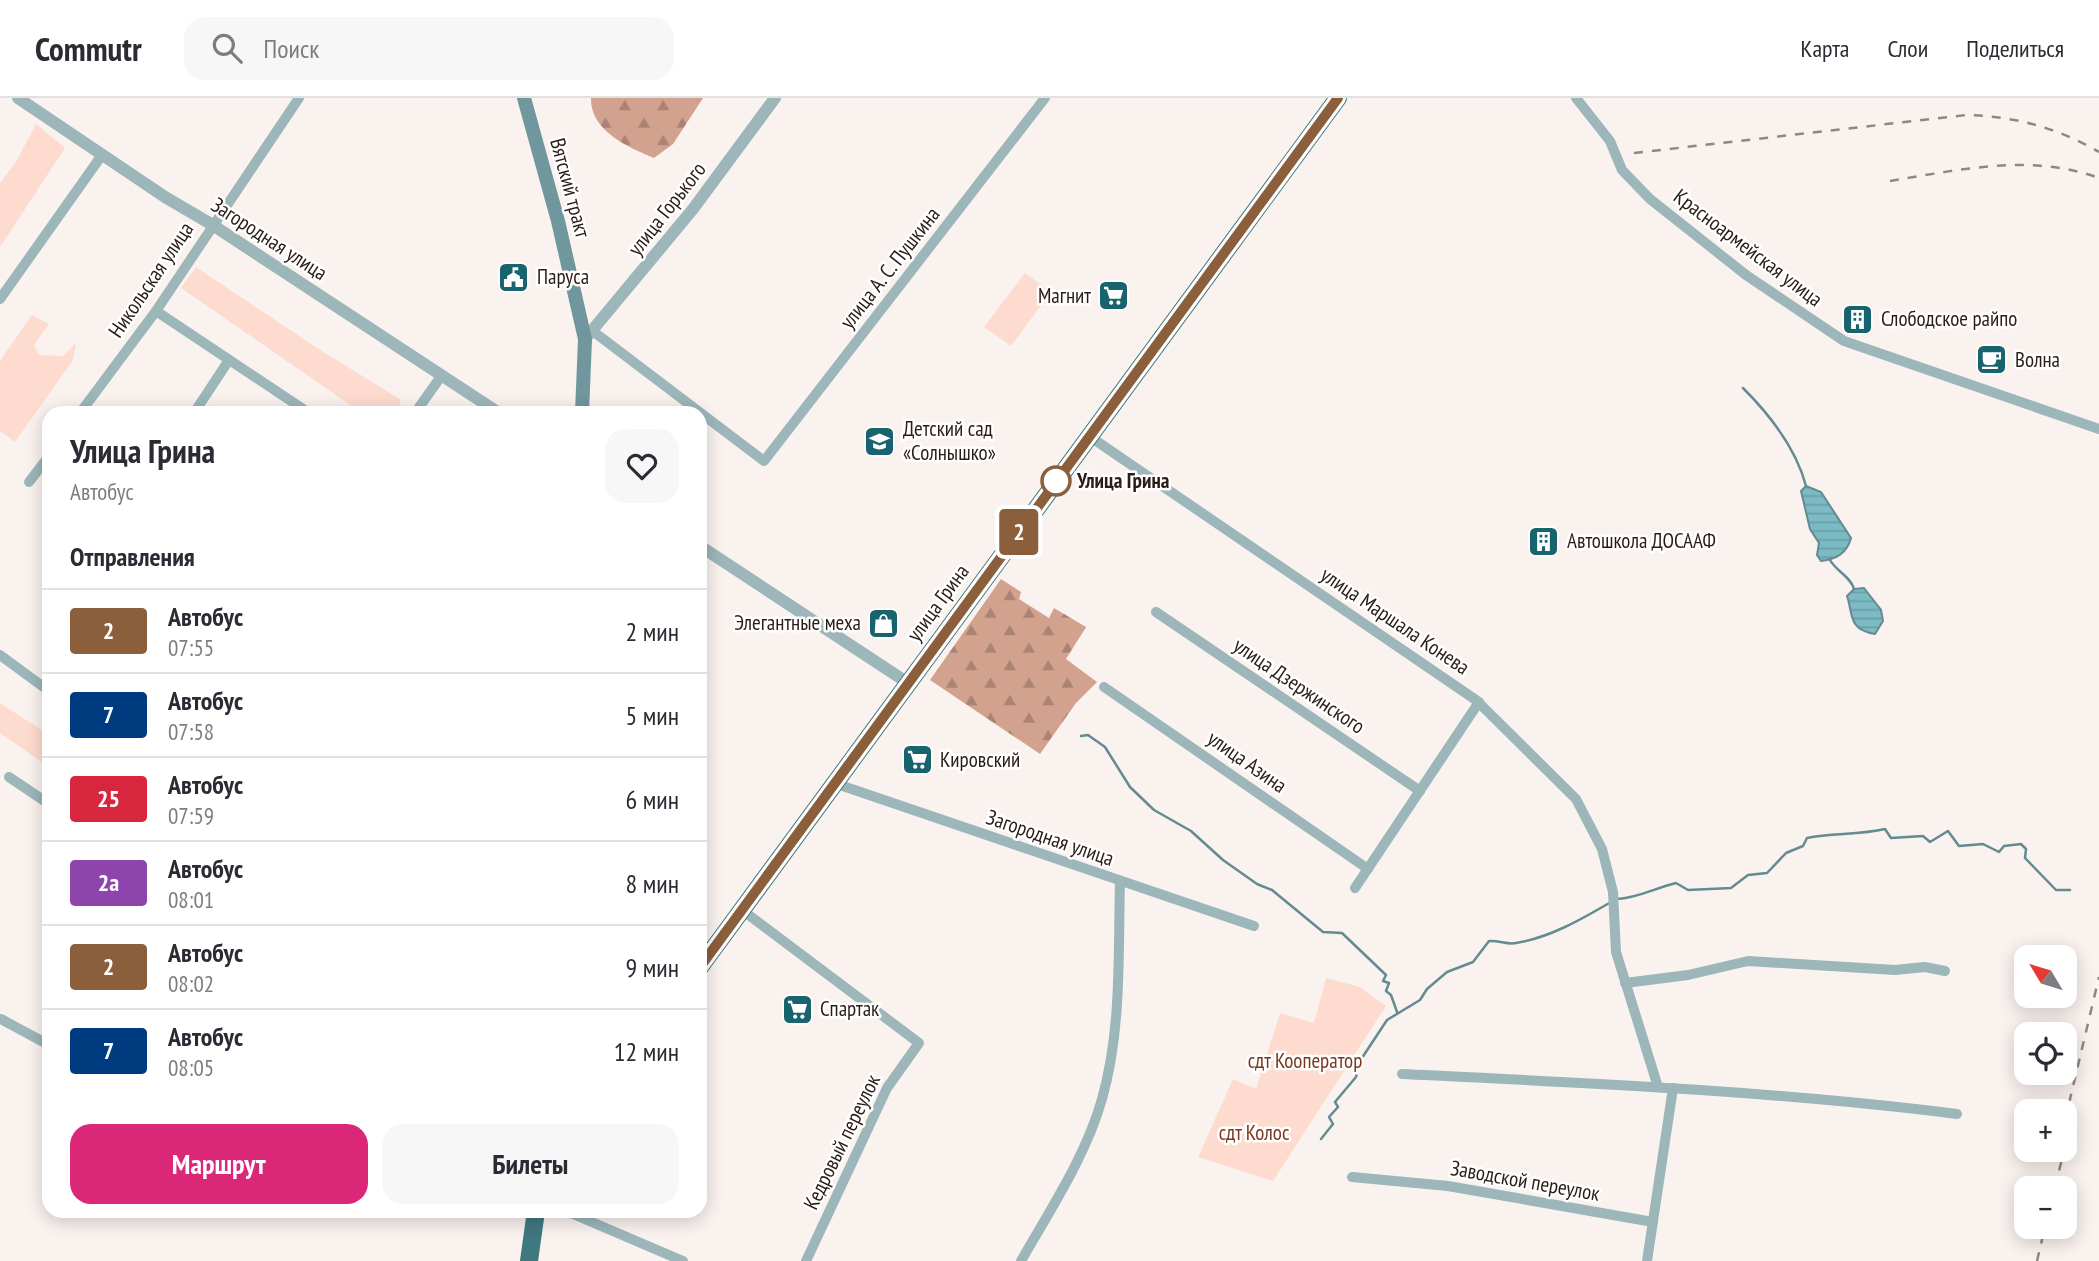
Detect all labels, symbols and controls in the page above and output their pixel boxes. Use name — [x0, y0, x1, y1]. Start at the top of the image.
search box — [184, 17, 674, 80]
text: Commutr — [35, 27, 142, 70]
icon: search — [208, 29, 246, 67]
text: Поиск — [264, 32, 319, 65]
text: Карта — [1801, 33, 1849, 64]
text: Слои — [1887, 33, 1928, 64]
text: Поделиться — [1966, 33, 2064, 64]
street label: Вятский тракт — [544, 135, 597, 241]
street label: улица Горького — [622, 157, 712, 261]
street label: Красноармейская улица — [1668, 183, 1828, 312]
street label: Загородная улица — [206, 191, 332, 286]
street label: улица А. С. Пушкина — [834, 202, 945, 334]
street label: Никольская улица — [102, 217, 199, 343]
public building icon: Паруса — [497, 260, 531, 294]
place label: Паруса — [537, 263, 589, 290]
supermarket icon: Магнит — [1097, 279, 1131, 313]
place label: Магнит — [1038, 282, 1091, 309]
building icon: Слободское райпо — [1841, 302, 1875, 336]
place label: Слободское райпо — [1881, 305, 2017, 332]
cafe icon: Волна — [1975, 343, 2009, 377]
place label: Волна — [2015, 346, 2060, 373]
place label: Детский сад «Солнышко» — [903, 415, 996, 466]
school or university icon: Детский сад «Солнышко» — [863, 424, 897, 458]
text: Улица Грина — [70, 429, 215, 472]
button: heart — [605, 429, 679, 503]
marker: Улица Грина — [1041, 466, 1071, 496]
place label: Улица Грина — [1076, 467, 1170, 494]
text: Автобус — [70, 477, 134, 506]
line badge: 2 — [996, 509, 1042, 555]
text: 2 — [1013, 516, 1025, 547]
building icon: Автошкола ДОСААФ — [1527, 524, 1561, 558]
place label: Автошкола ДОСААФ — [1567, 527, 1716, 554]
text: Отправления — [70, 540, 195, 573]
street label: улица Грина — [901, 559, 975, 647]
street label: улица Маршала Конева — [1316, 561, 1475, 680]
text: Автобус — [168, 600, 243, 633]
shop icon: Элегантные меха — [867, 606, 901, 640]
place label: Элегантные меха — [734, 609, 861, 636]
text: 2 — [103, 615, 114, 646]
text: 2 мин — [626, 615, 679, 648]
street label: улица Дзержинского — [1228, 632, 1370, 739]
text: 07:55 — [168, 633, 214, 662]
text: Автобус — [168, 684, 243, 717]
text: 7 — [103, 699, 114, 730]
text: 5 мин — [626, 699, 679, 732]
text: 07:58 — [168, 717, 214, 746]
street label: улица Азина — [1202, 724, 1292, 799]
supermarket icon: Кировский — [900, 743, 934, 777]
place label: Кировский — [940, 746, 1020, 773]
text: Автобус — [168, 768, 243, 801]
text: 25 — [97, 783, 120, 814]
text: 6 мин — [626, 783, 679, 816]
text: 07:59 — [168, 801, 214, 830]
street label: Загородная улица — [983, 803, 1117, 872]
text: Автобус — [168, 852, 243, 885]
text: 2а — [98, 867, 119, 898]
text: 8 мин — [626, 867, 679, 900]
text: 08:01 — [168, 885, 214, 914]
text: Автобус — [168, 936, 243, 969]
north arrow — [2014, 945, 2077, 1008]
map controls — [2014, 945, 2077, 1239]
text: 2 — [103, 951, 114, 982]
text: 9 мин — [626, 951, 679, 984]
text: 08:02 — [168, 969, 214, 998]
supermarket icon: Спартак — [780, 992, 814, 1026]
place label: Спартак — [820, 995, 879, 1022]
text: Автобус — [168, 1020, 243, 1053]
button: locate — [2014, 1022, 2077, 1085]
text: 7 — [103, 1035, 114, 1066]
text: 12 мин — [614, 1035, 679, 1068]
park label: сдт Кооператор — [1248, 1047, 1362, 1074]
text: 08:05 — [168, 1053, 214, 1082]
street label: Кедровый переулок — [797, 1070, 886, 1214]
button: + — [2014, 1099, 2077, 1162]
park label: сдт Колос — [1219, 1119, 1290, 1146]
button: Маршрут — [70, 1124, 368, 1204]
button: Билеты — [382, 1124, 679, 1204]
street label: Заводской переулок — [1448, 1154, 1602, 1207]
button: − — [2014, 1176, 2077, 1239]

